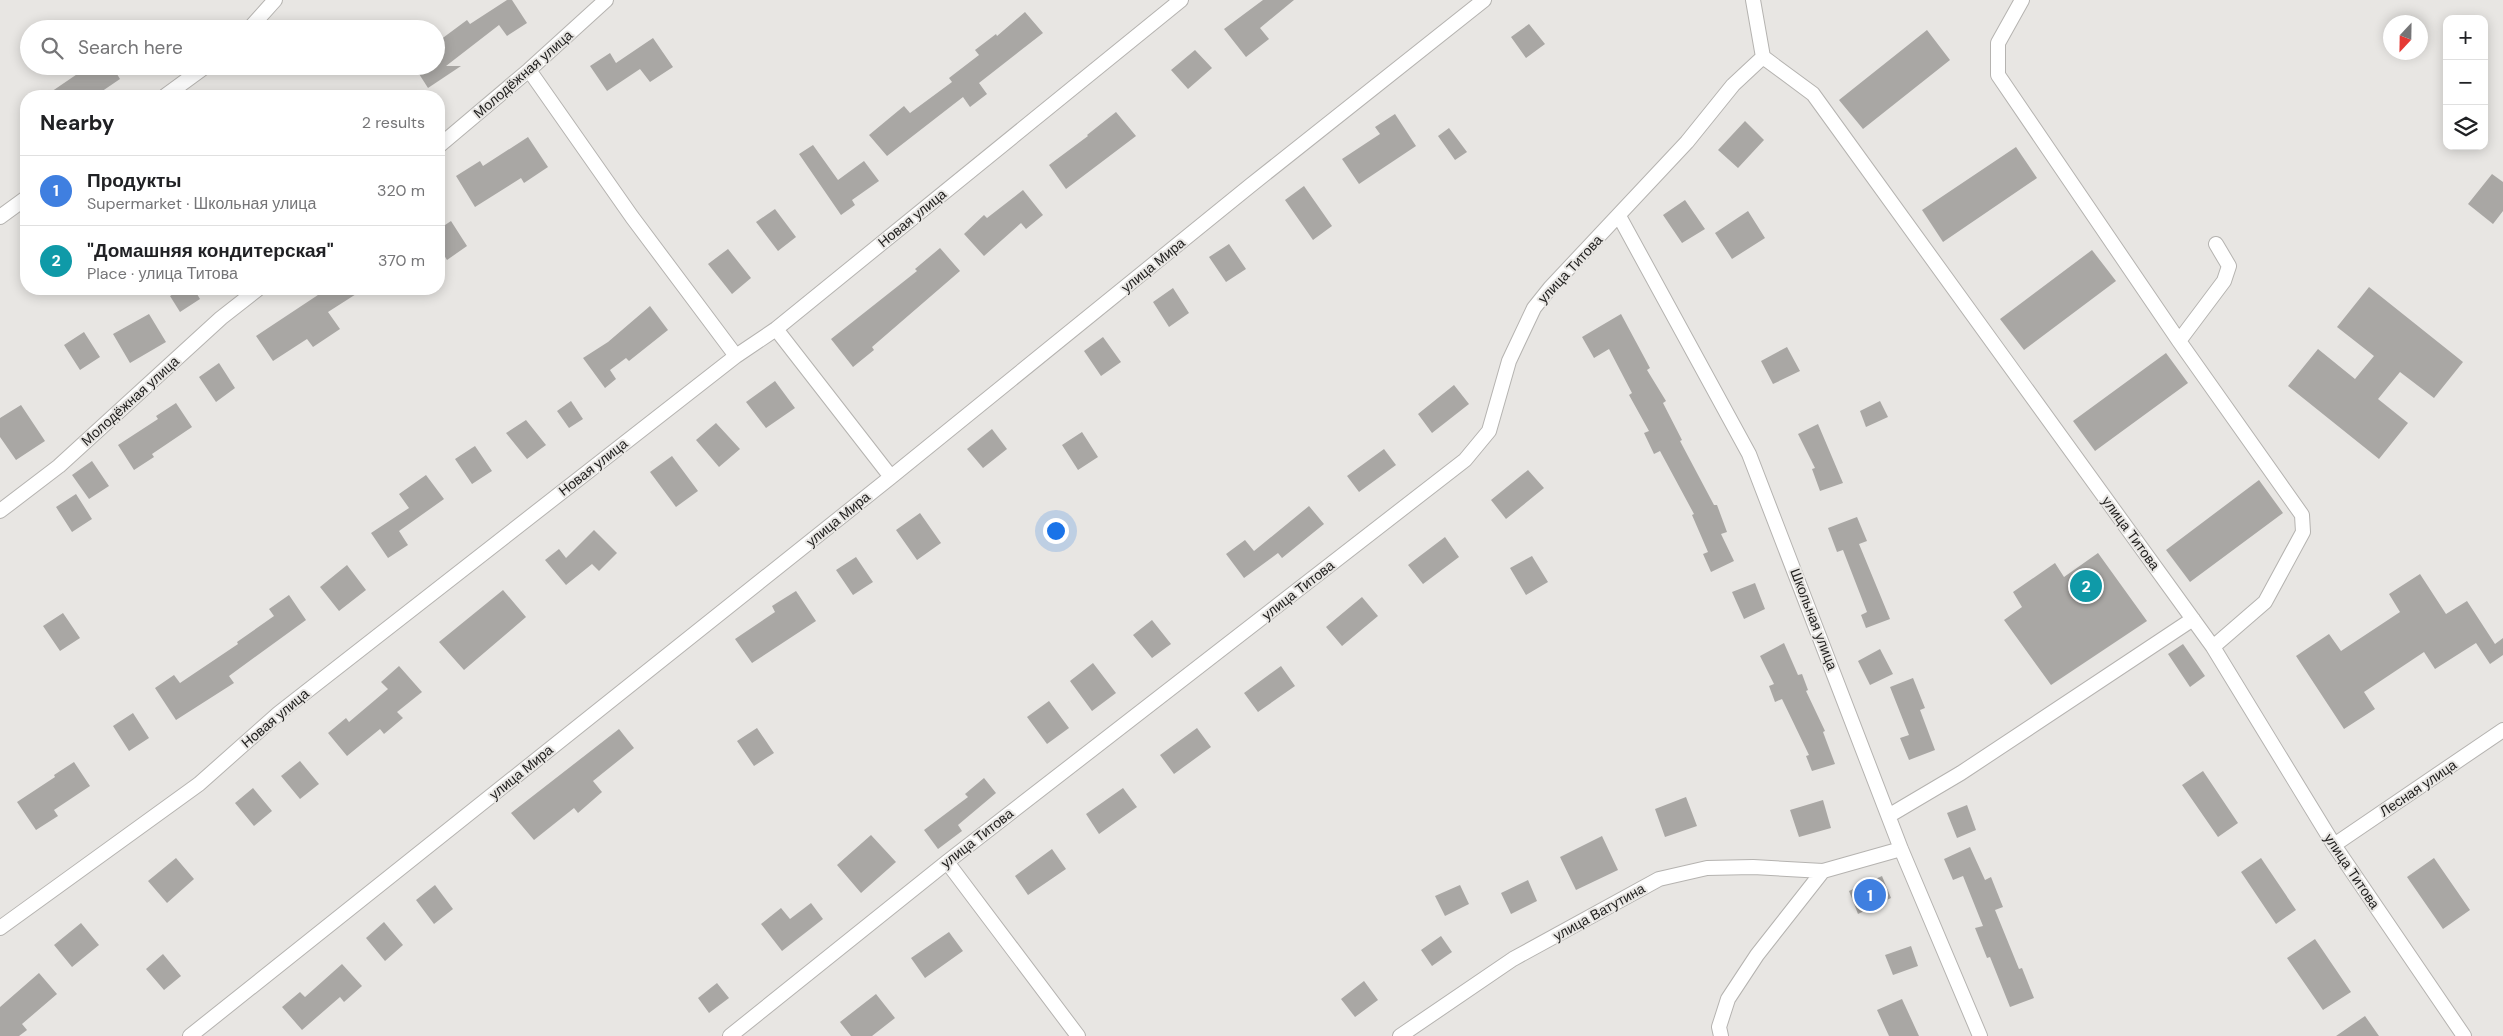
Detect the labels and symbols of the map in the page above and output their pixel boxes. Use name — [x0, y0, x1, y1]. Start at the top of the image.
north arrow — [2383, 15, 2428, 60]
street label: Молодёжная улица — [470, 26, 577, 122]
street label: Новая улица — [874, 185, 950, 251]
street label: улица Титова — [1534, 231, 1606, 307]
street label: улица Мира — [1117, 234, 1189, 296]
street label: Молодёжная улица — [77, 352, 183, 450]
street label: Новая улица — [555, 434, 631, 500]
street label: улица Мира — [802, 488, 874, 550]
street label: улица Титова — [2098, 492, 2164, 574]
your location — [1043, 518, 1069, 544]
street label: улица Титова — [1258, 556, 1338, 624]
street label: Школьная улица — [1786, 566, 1842, 673]
pin: 2 — [2070, 567, 2102, 605]
street label: Новая улица — [238, 684, 313, 751]
street label: улица Мира — [485, 741, 557, 803]
street label: Лесная улица — [2376, 755, 2460, 820]
street label: улица Титова — [937, 804, 1017, 872]
street label: улица Титова — [2320, 830, 2384, 912]
pin: 1 — [1854, 876, 1886, 914]
street label: улица Ватутина — [1550, 879, 1648, 945]

